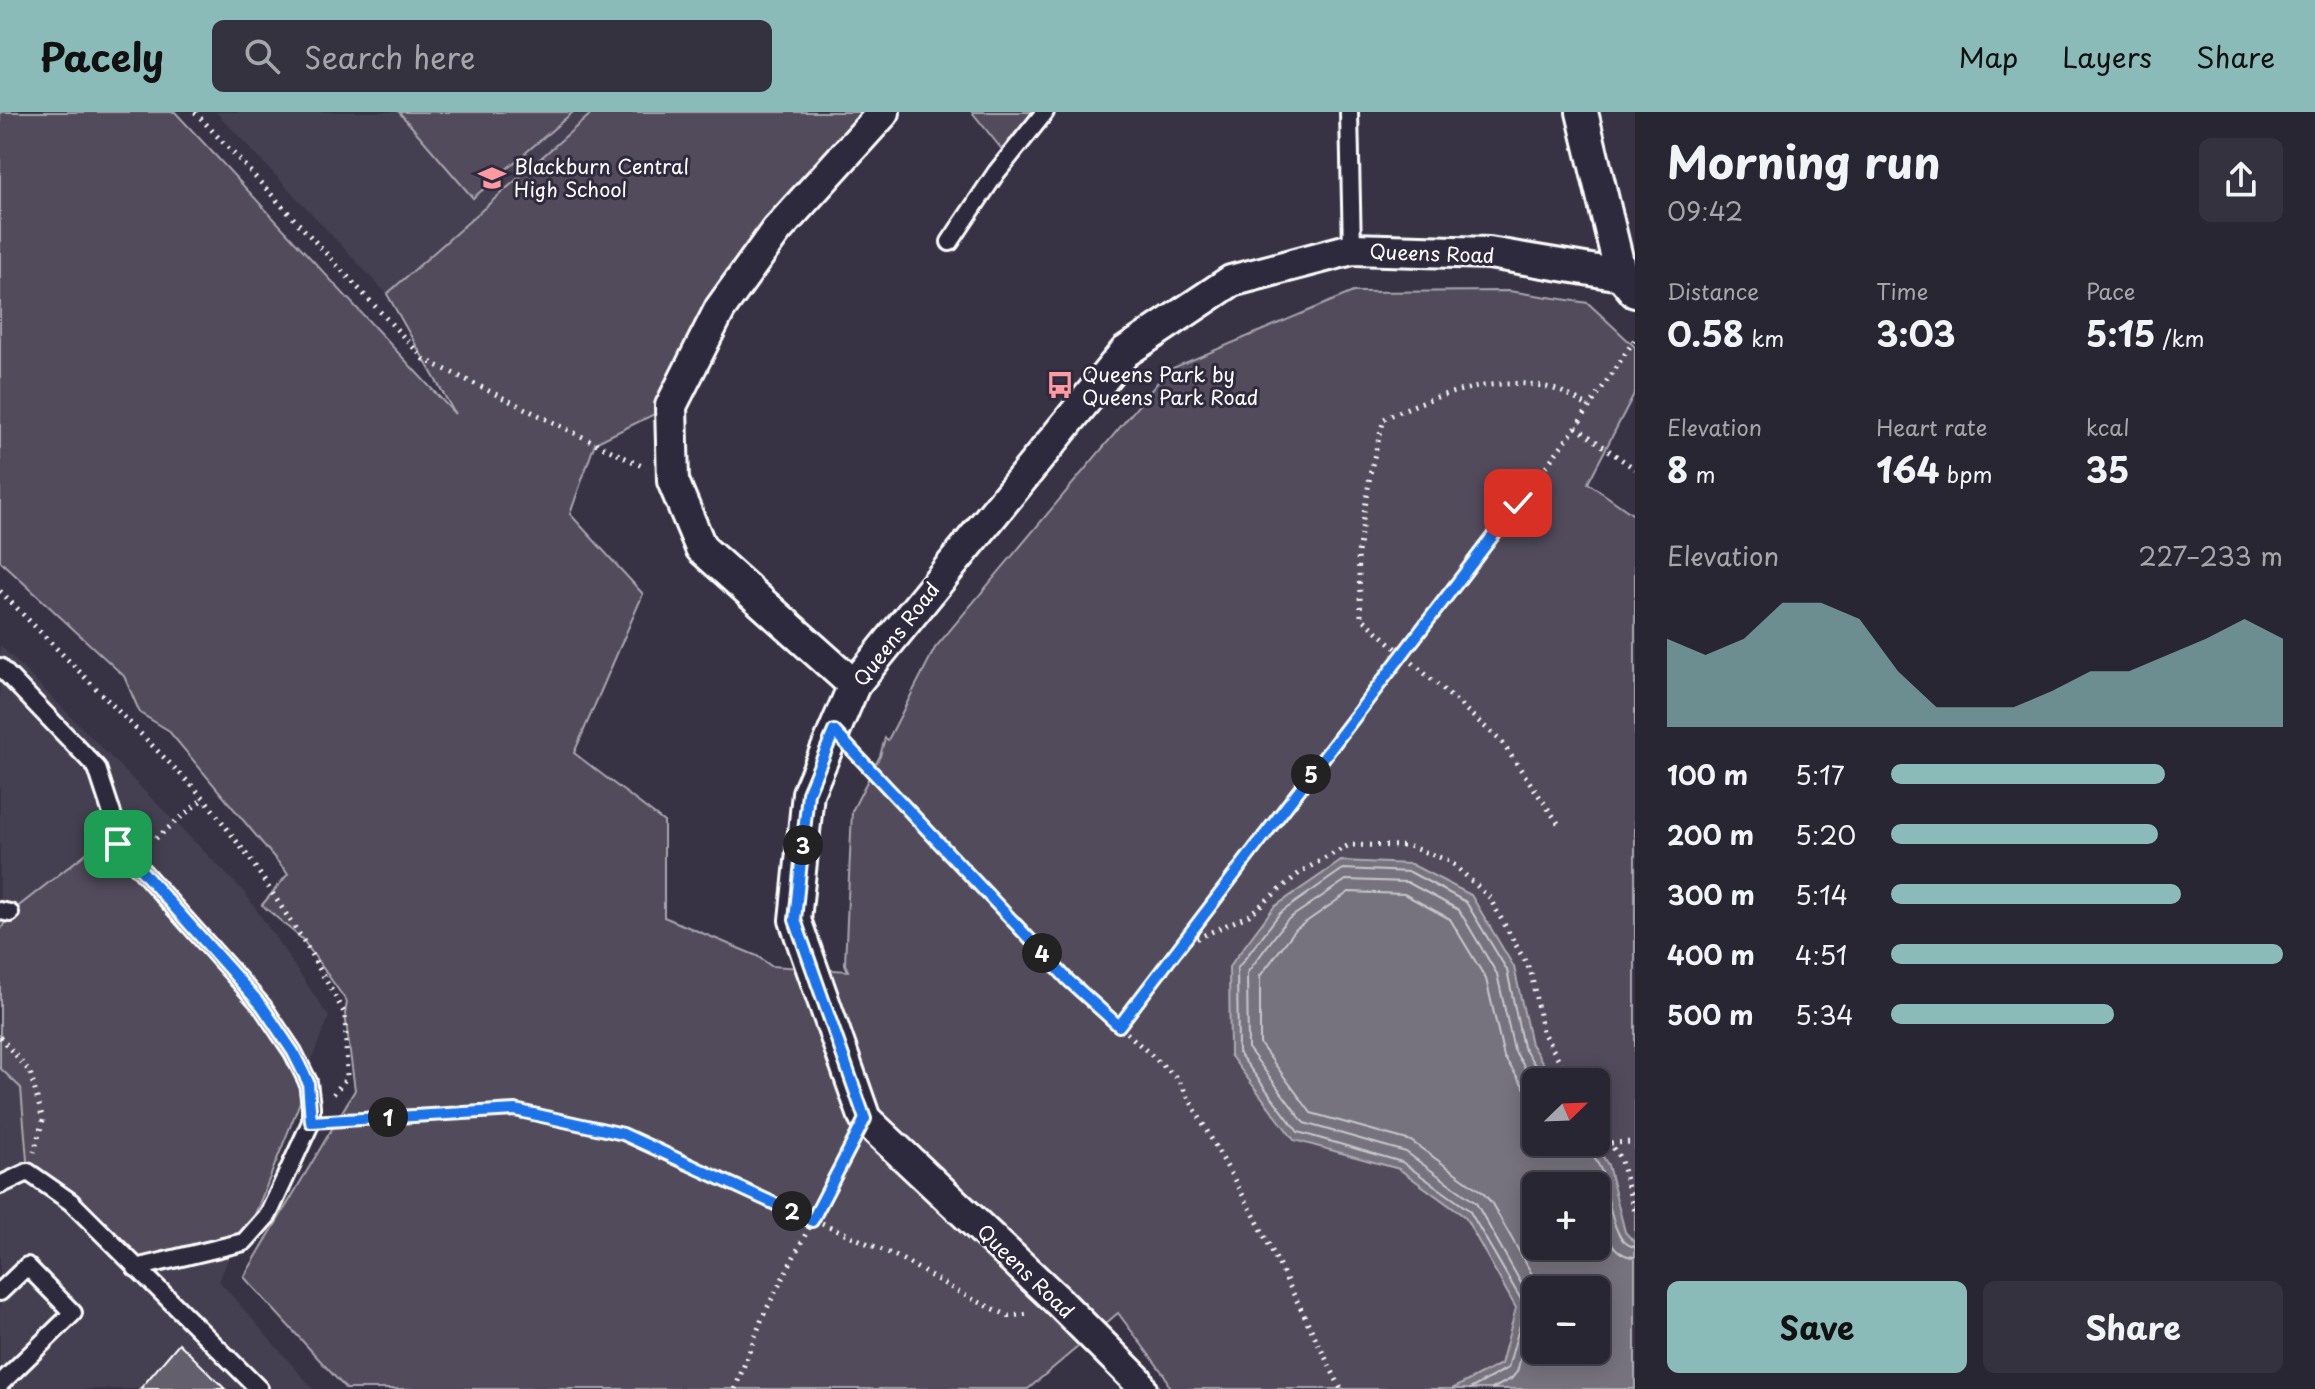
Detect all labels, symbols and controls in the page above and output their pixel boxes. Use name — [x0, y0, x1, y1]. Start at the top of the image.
search box — [212, 20, 772, 92]
text: Pacely — [40, 28, 164, 85]
icon: search — [240, 34, 284, 78]
text: Search here — [304, 34, 476, 79]
text: Map — [1958, 35, 2018, 78]
text: Layers — [2062, 35, 2152, 78]
text: Share — [2196, 35, 2275, 78]
text: Morning run — [1667, 128, 1941, 194]
button: share — [2199, 138, 2283, 222]
place label: Blackburn Central High School — [514, 151, 689, 204]
school or university icon: Blackburn Central High School — [477, 163, 507, 193]
text: 09:42 — [1667, 191, 1743, 230]
street label: Queens Road — [1369, 236, 1495, 270]
text: Distance — [1667, 274, 1759, 307]
text: Time — [1876, 274, 1928, 307]
text: Pace — [2086, 274, 2135, 307]
text: 0.58 — [1667, 307, 1744, 359]
text: 3:03 — [1876, 307, 1956, 359]
text: 5:15 — [2086, 307, 2155, 359]
text: km — [1744, 321, 1784, 354]
text: /km — [2155, 321, 2205, 354]
place label: Queens Park by Queens Park Road — [1082, 359, 1259, 412]
bus stop icon: Queens Park by Queens Park Road — [1045, 370, 1075, 400]
text: Elevation — [1667, 410, 1762, 443]
text: Heart rate — [1876, 410, 1987, 443]
text: kcal — [2086, 410, 2130, 443]
text: 8 — [1667, 443, 1688, 495]
text: 164 — [1876, 443, 1940, 495]
text: 35 — [2086, 443, 2129, 495]
text: m — [1688, 457, 1715, 490]
text: bpm — [1940, 457, 1992, 490]
pin — [1484, 469, 1552, 537]
icon: check — [1496, 481, 1540, 525]
text: Elevation — [1667, 536, 1779, 575]
text: 227–233 m — [2138, 536, 2283, 575]
street label: Queens Road — [846, 575, 946, 693]
pin: 5 — [1291, 754, 1331, 794]
text: 100 m — [1667, 755, 1748, 794]
text: 5:17 — [1795, 755, 1845, 794]
text: 5 — [1304, 757, 1318, 790]
pin — [84, 810, 152, 878]
text: 200 m — [1667, 815, 1754, 854]
text: 5:20 — [1795, 815, 1856, 854]
icon: arrive — [96, 822, 140, 866]
pin: 3 — [783, 825, 823, 865]
text: 3 — [796, 828, 810, 861]
text: 300 m — [1667, 875, 1755, 914]
text: 5:14 — [1795, 875, 1848, 914]
pin: 4 — [1022, 933, 1062, 973]
text: 400 m — [1667, 935, 1755, 974]
text: 4:51 — [1795, 935, 1847, 974]
text: 4 — [1035, 936, 1049, 969]
text: 500 m — [1667, 995, 1753, 1034]
text: 5:34 — [1795, 995, 1854, 1034]
north arrow — [1522, 1068, 1610, 1156]
map controls — [1522, 1068, 1610, 1364]
pin: 1 — [368, 1097, 408, 1137]
text: 1 — [383, 1100, 393, 1133]
button: + — [1522, 1172, 1610, 1260]
pin: 2 — [772, 1191, 812, 1231]
text: 2 — [784, 1194, 800, 1227]
street label: Queens Road — [971, 1217, 1081, 1325]
button: − — [1522, 1276, 1610, 1364]
button: Save — [1667, 1281, 1967, 1373]
button: Share — [1983, 1281, 2283, 1373]

